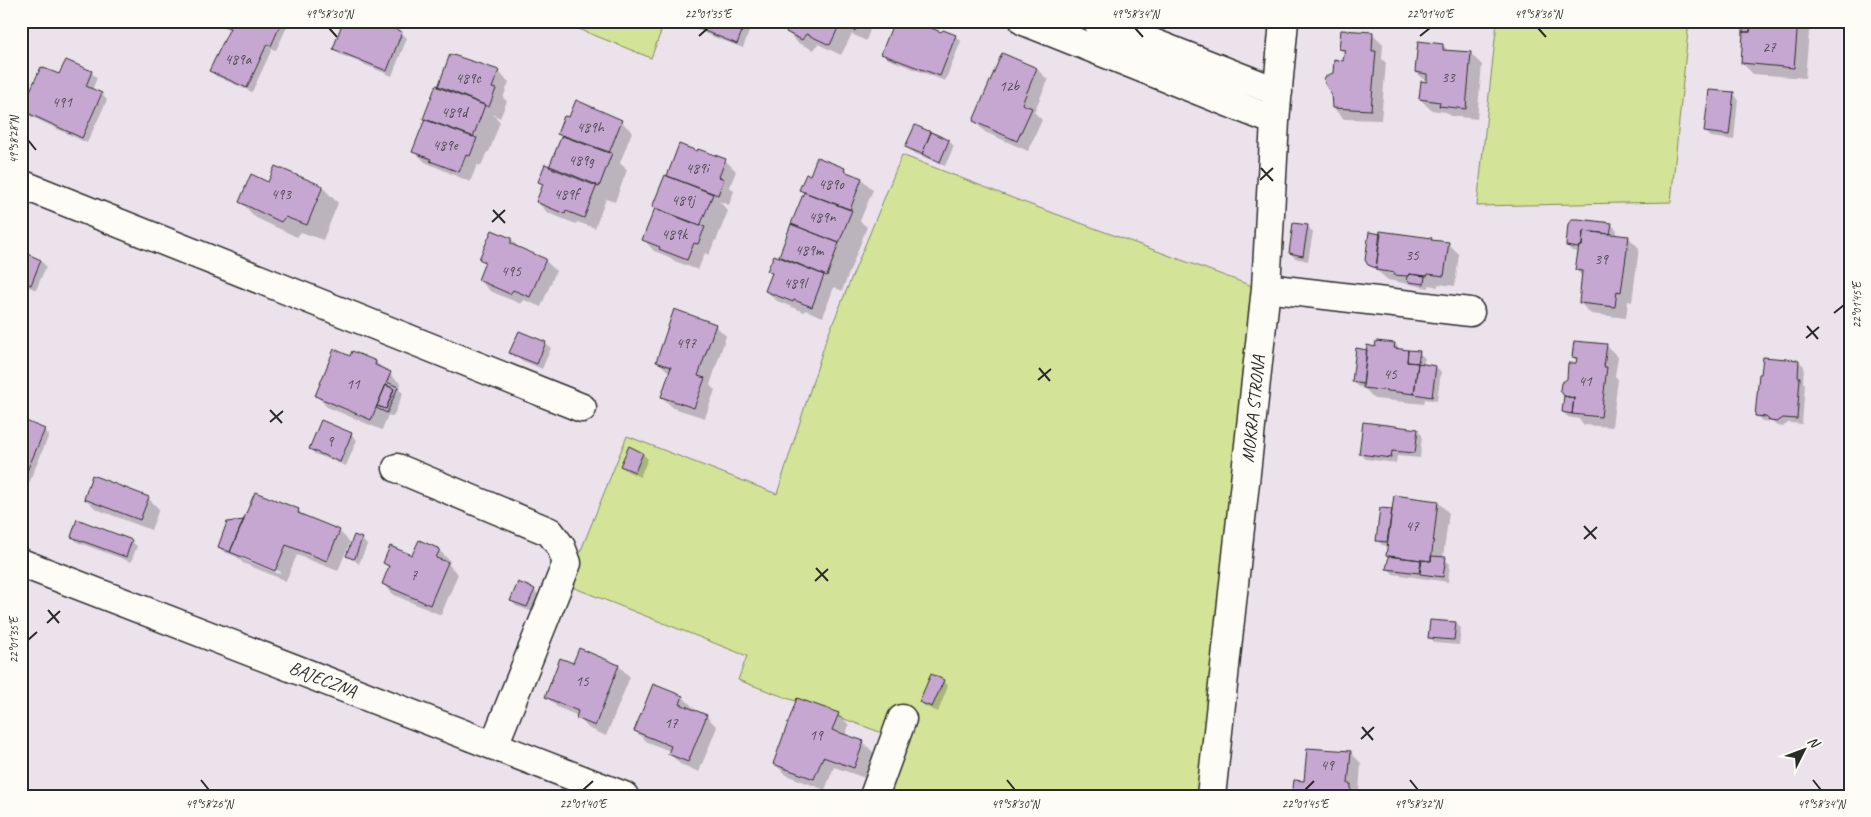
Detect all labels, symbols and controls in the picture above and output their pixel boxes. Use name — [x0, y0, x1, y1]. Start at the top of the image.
text: 49°58'30"N — [305, 6, 354, 22]
text: 22°01'35"E — [685, 6, 733, 22]
text: 49°58'34"N — [1111, 6, 1160, 22]
text: 22°01'40"E — [1407, 6, 1455, 22]
text: 49°58'36"N — [1514, 6, 1563, 22]
house number: 27 — [1762, 38, 1777, 57]
house number: 489a — [225, 50, 253, 69]
house number: 33 — [1441, 68, 1456, 87]
house number: 489c — [455, 69, 481, 88]
house number: 12b — [999, 77, 1020, 96]
house number: 491 — [52, 93, 73, 112]
house number: 489d — [441, 103, 469, 122]
text: 49°58'28"N — [6, 115, 22, 164]
house number: 489h — [576, 118, 605, 137]
house number: 489e — [432, 136, 459, 155]
house number: 489g — [568, 151, 594, 170]
house number: 489i — [685, 159, 711, 178]
house number: 489o — [818, 175, 844, 194]
house number: 493 — [271, 185, 292, 204]
house number: 489f — [554, 185, 582, 204]
house number: 489j — [671, 191, 697, 210]
house number: 489n — [808, 208, 837, 227]
house number: 489k — [661, 225, 688, 244]
house number: 489m — [795, 241, 825, 260]
house number: 35 — [1405, 246, 1420, 265]
house number: 39 — [1594, 250, 1609, 269]
house number: 495 — [501, 262, 522, 281]
house number: 489l — [784, 274, 809, 293]
text: 22°01'45"E — [1849, 280, 1865, 328]
house number: 497 — [676, 334, 697, 353]
street label: MOKRA STRONA — [1236, 353, 1270, 464]
house number: 45 — [1383, 365, 1398, 384]
house number: 41 — [1578, 372, 1593, 391]
house number: 11 — [346, 375, 361, 394]
house number: 9 — [327, 432, 335, 451]
house number: 47 — [1405, 517, 1420, 536]
house number: 7 — [411, 566, 419, 585]
text: 22°01'35"E — [6, 615, 22, 663]
street label: BAJECZNA — [286, 656, 361, 702]
house number: 15 — [575, 672, 590, 691]
house number: 17 — [664, 714, 679, 733]
north arrow — [1778, 724, 1828, 774]
house number: 19 — [809, 726, 824, 745]
text: N — [1804, 733, 1824, 752]
house number: 49 — [1320, 756, 1335, 775]
text: 49°58'26"N — [185, 796, 234, 812]
text: 22°01'40"E — [560, 796, 608, 812]
text: 49°58'30"N — [991, 796, 1040, 812]
text: 22°01'45"E — [1282, 796, 1330, 812]
text: 49°58'32"N — [1394, 796, 1443, 812]
text: 49°58'34"N — [1797, 796, 1846, 812]

